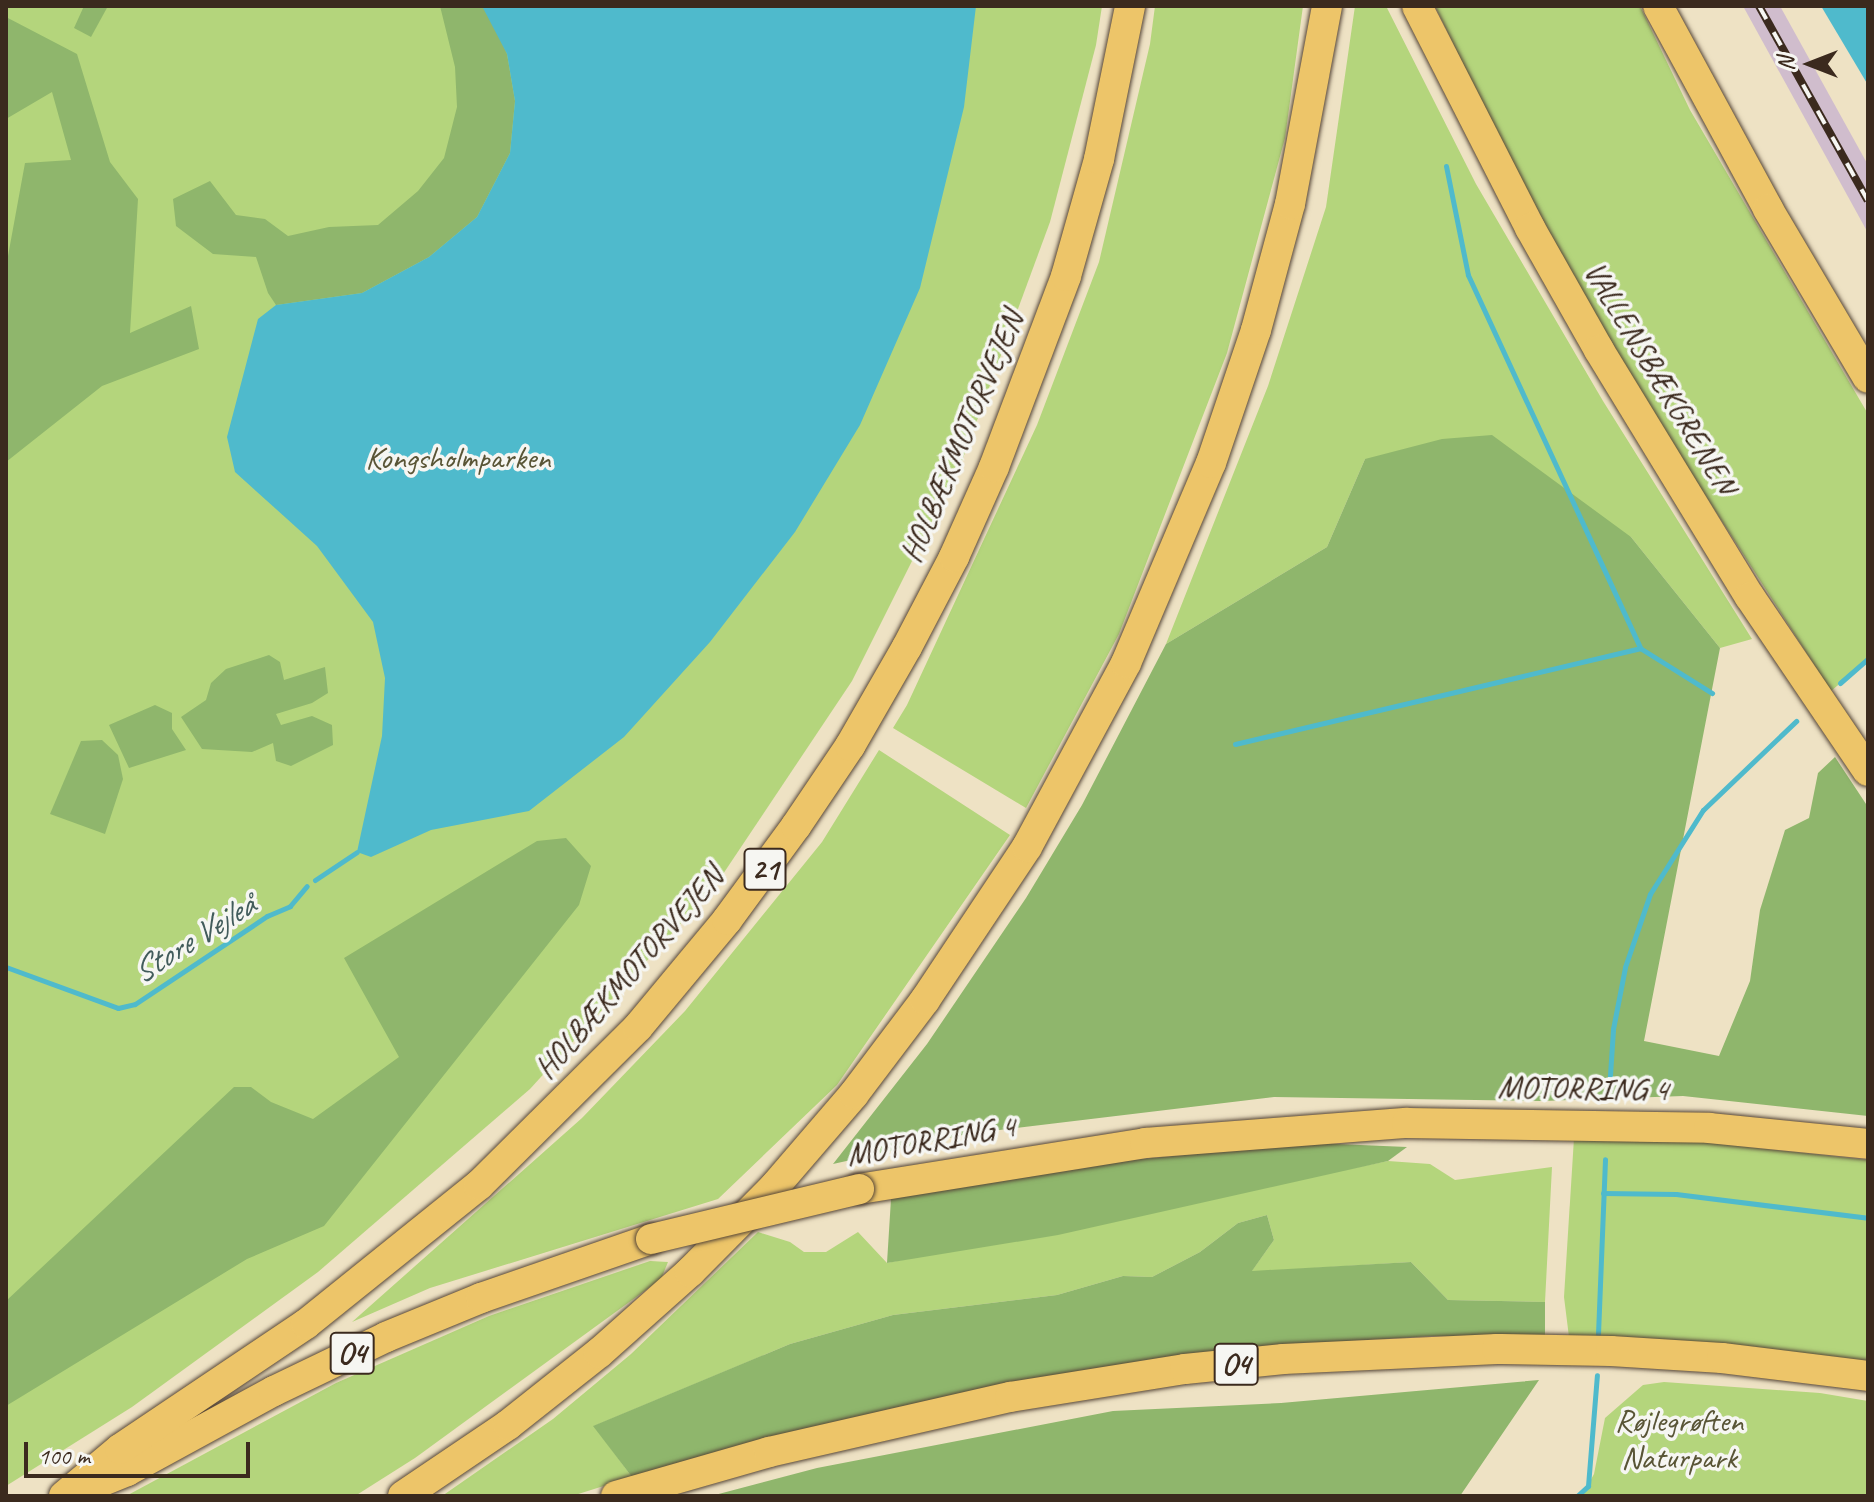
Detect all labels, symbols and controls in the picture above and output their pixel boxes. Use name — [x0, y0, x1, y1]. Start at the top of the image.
north arrow — [1770, 24, 1850, 104]
text: N — [1772, 57, 1800, 71]
street label: VALLENSBÆKGRENEN — [1575, 254, 1745, 502]
street label: HOLBÆKMOTORVEJEN — [892, 306, 1032, 568]
park label: Kongsholmparken — [366, 439, 550, 477]
road number: 21 — [743, 843, 787, 895]
street label: HOLBÆKMOTORVEJEN — [526, 859, 732, 1087]
water label: Store Vejleå — [124, 884, 262, 992]
street label: MOTORRING 4 — [1497, 1068, 1669, 1110]
street label: MOTORRING 4 — [844, 1107, 1018, 1175]
road number: O4 — [328, 1327, 376, 1379]
road number: O4 — [1212, 1338, 1260, 1390]
park label: Røjlegrøften Naturpark — [1615, 1403, 1743, 1478]
scale bar — [28, 1426, 254, 1476]
text: 100 m — [38, 1441, 90, 1471]

